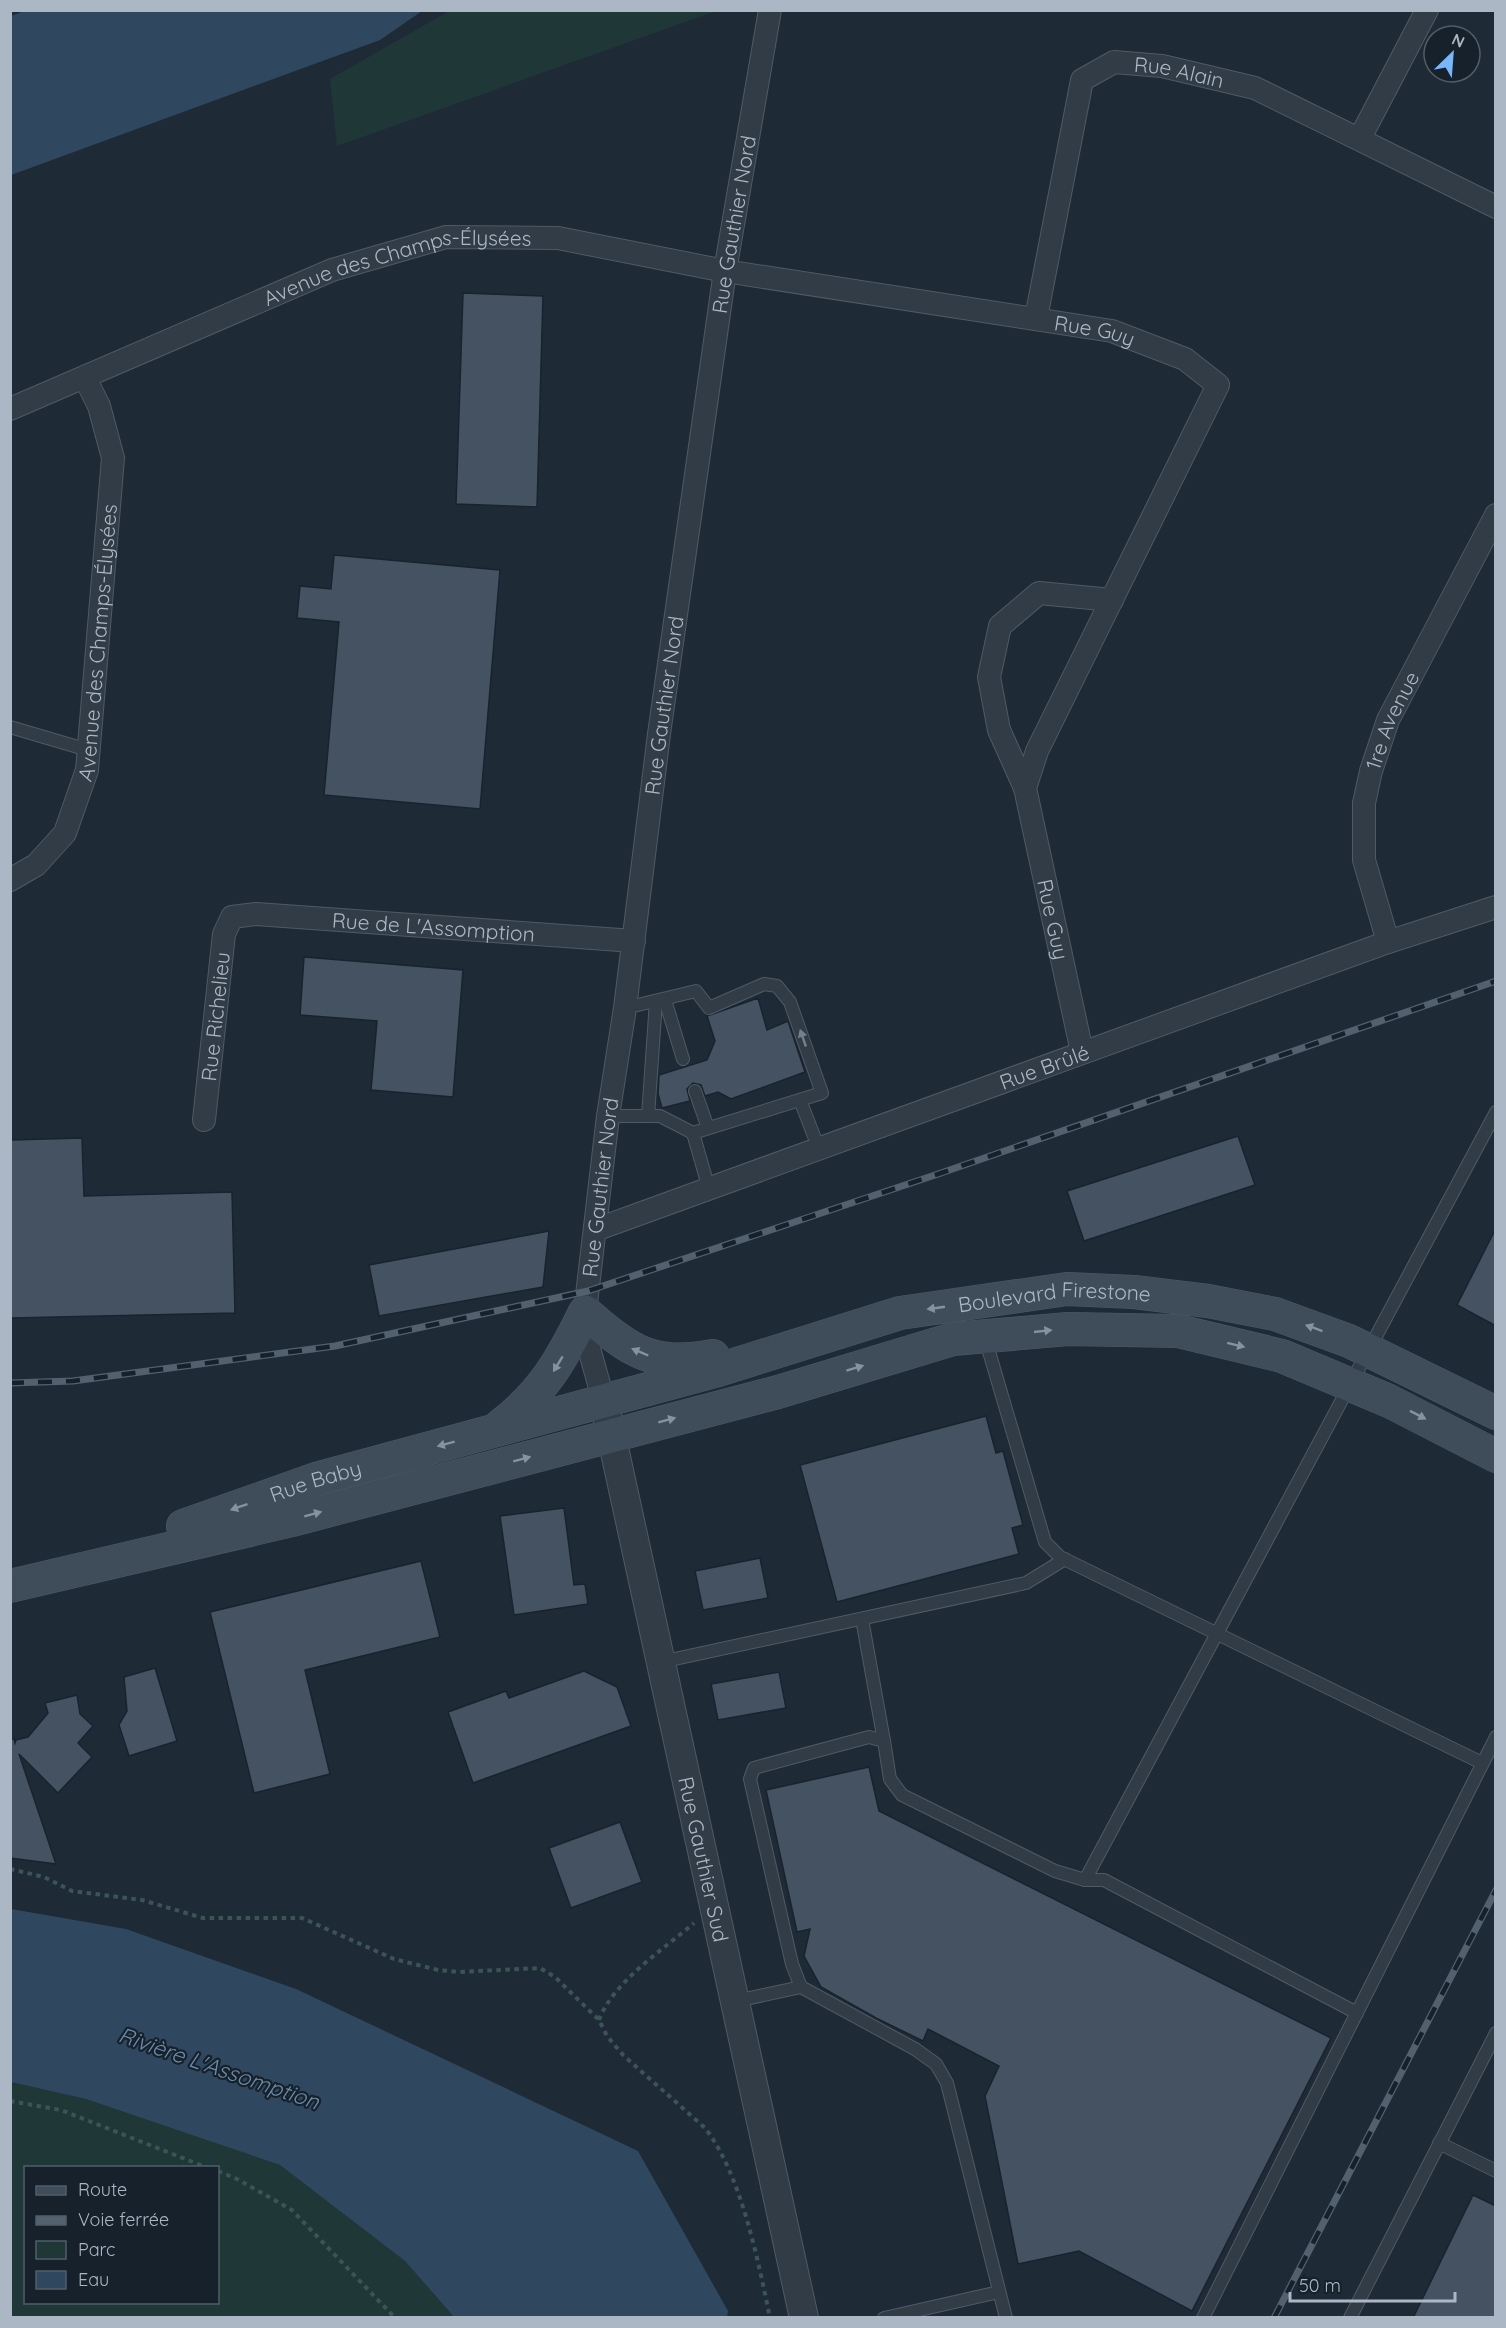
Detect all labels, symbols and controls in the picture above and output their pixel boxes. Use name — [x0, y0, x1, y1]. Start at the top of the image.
north arrow — [1422, 24, 1482, 84]
text: N — [1449, 29, 1468, 52]
street label: Rue Alain — [1133, 51, 1227, 93]
street label: Rue Gauthier Nord — [706, 133, 761, 315]
street label: Avenue des Champs-Élysées — [259, 224, 532, 311]
street label: Rue Guy — [1052, 309, 1139, 352]
street label: Avenue des Champs-Élysées — [71, 503, 122, 785]
street label: Rue Gauthier Nord — [639, 614, 689, 796]
street label: 1re Avenue — [1359, 667, 1424, 773]
street label: Rue Guy — [1032, 877, 1075, 962]
street label: Rue de L'Assomption — [331, 906, 536, 947]
street label: Rue Richelieu — [195, 951, 235, 1083]
one-way arrow — [797, 1029, 807, 1047]
street label: Rue Brûlé — [996, 1039, 1093, 1095]
street label: Rue Gauthier Nord — [576, 1096, 624, 1278]
street label: Boulevard Firestone — [956, 1276, 1152, 1318]
one-way arrow — [926, 1303, 945, 1313]
one-way arrow — [1305, 1323, 1323, 1333]
one-way arrow — [1034, 1326, 1053, 1336]
one-way arrow — [1227, 1341, 1245, 1351]
one-way arrow — [631, 1347, 649, 1357]
one-way arrow — [553, 1356, 563, 1373]
one-way arrow — [846, 1363, 864, 1372]
one-way arrow — [1409, 1410, 1426, 1420]
one-way arrow — [658, 1415, 677, 1425]
one-way arrow — [436, 1440, 454, 1449]
one-way arrow — [513, 1453, 531, 1463]
street label: Rue Baby — [266, 1454, 364, 1507]
one-way arrow — [230, 1502, 248, 1512]
one-way arrow — [304, 1509, 322, 1519]
street label: Rue Gauthier Sud — [673, 1774, 735, 1944]
water label: Rivière L'Assomption — [115, 2021, 324, 2116]
legend — [24, 2166, 219, 2304]
text: Route — [78, 2178, 127, 2201]
text: Voie ferrée — [78, 2208, 169, 2231]
text: Parc — [78, 2238, 115, 2261]
scale bar — [1290, 2265, 1455, 2303]
text: Eau — [78, 2268, 109, 2291]
text: 50 m — [1299, 2274, 1341, 2297]

